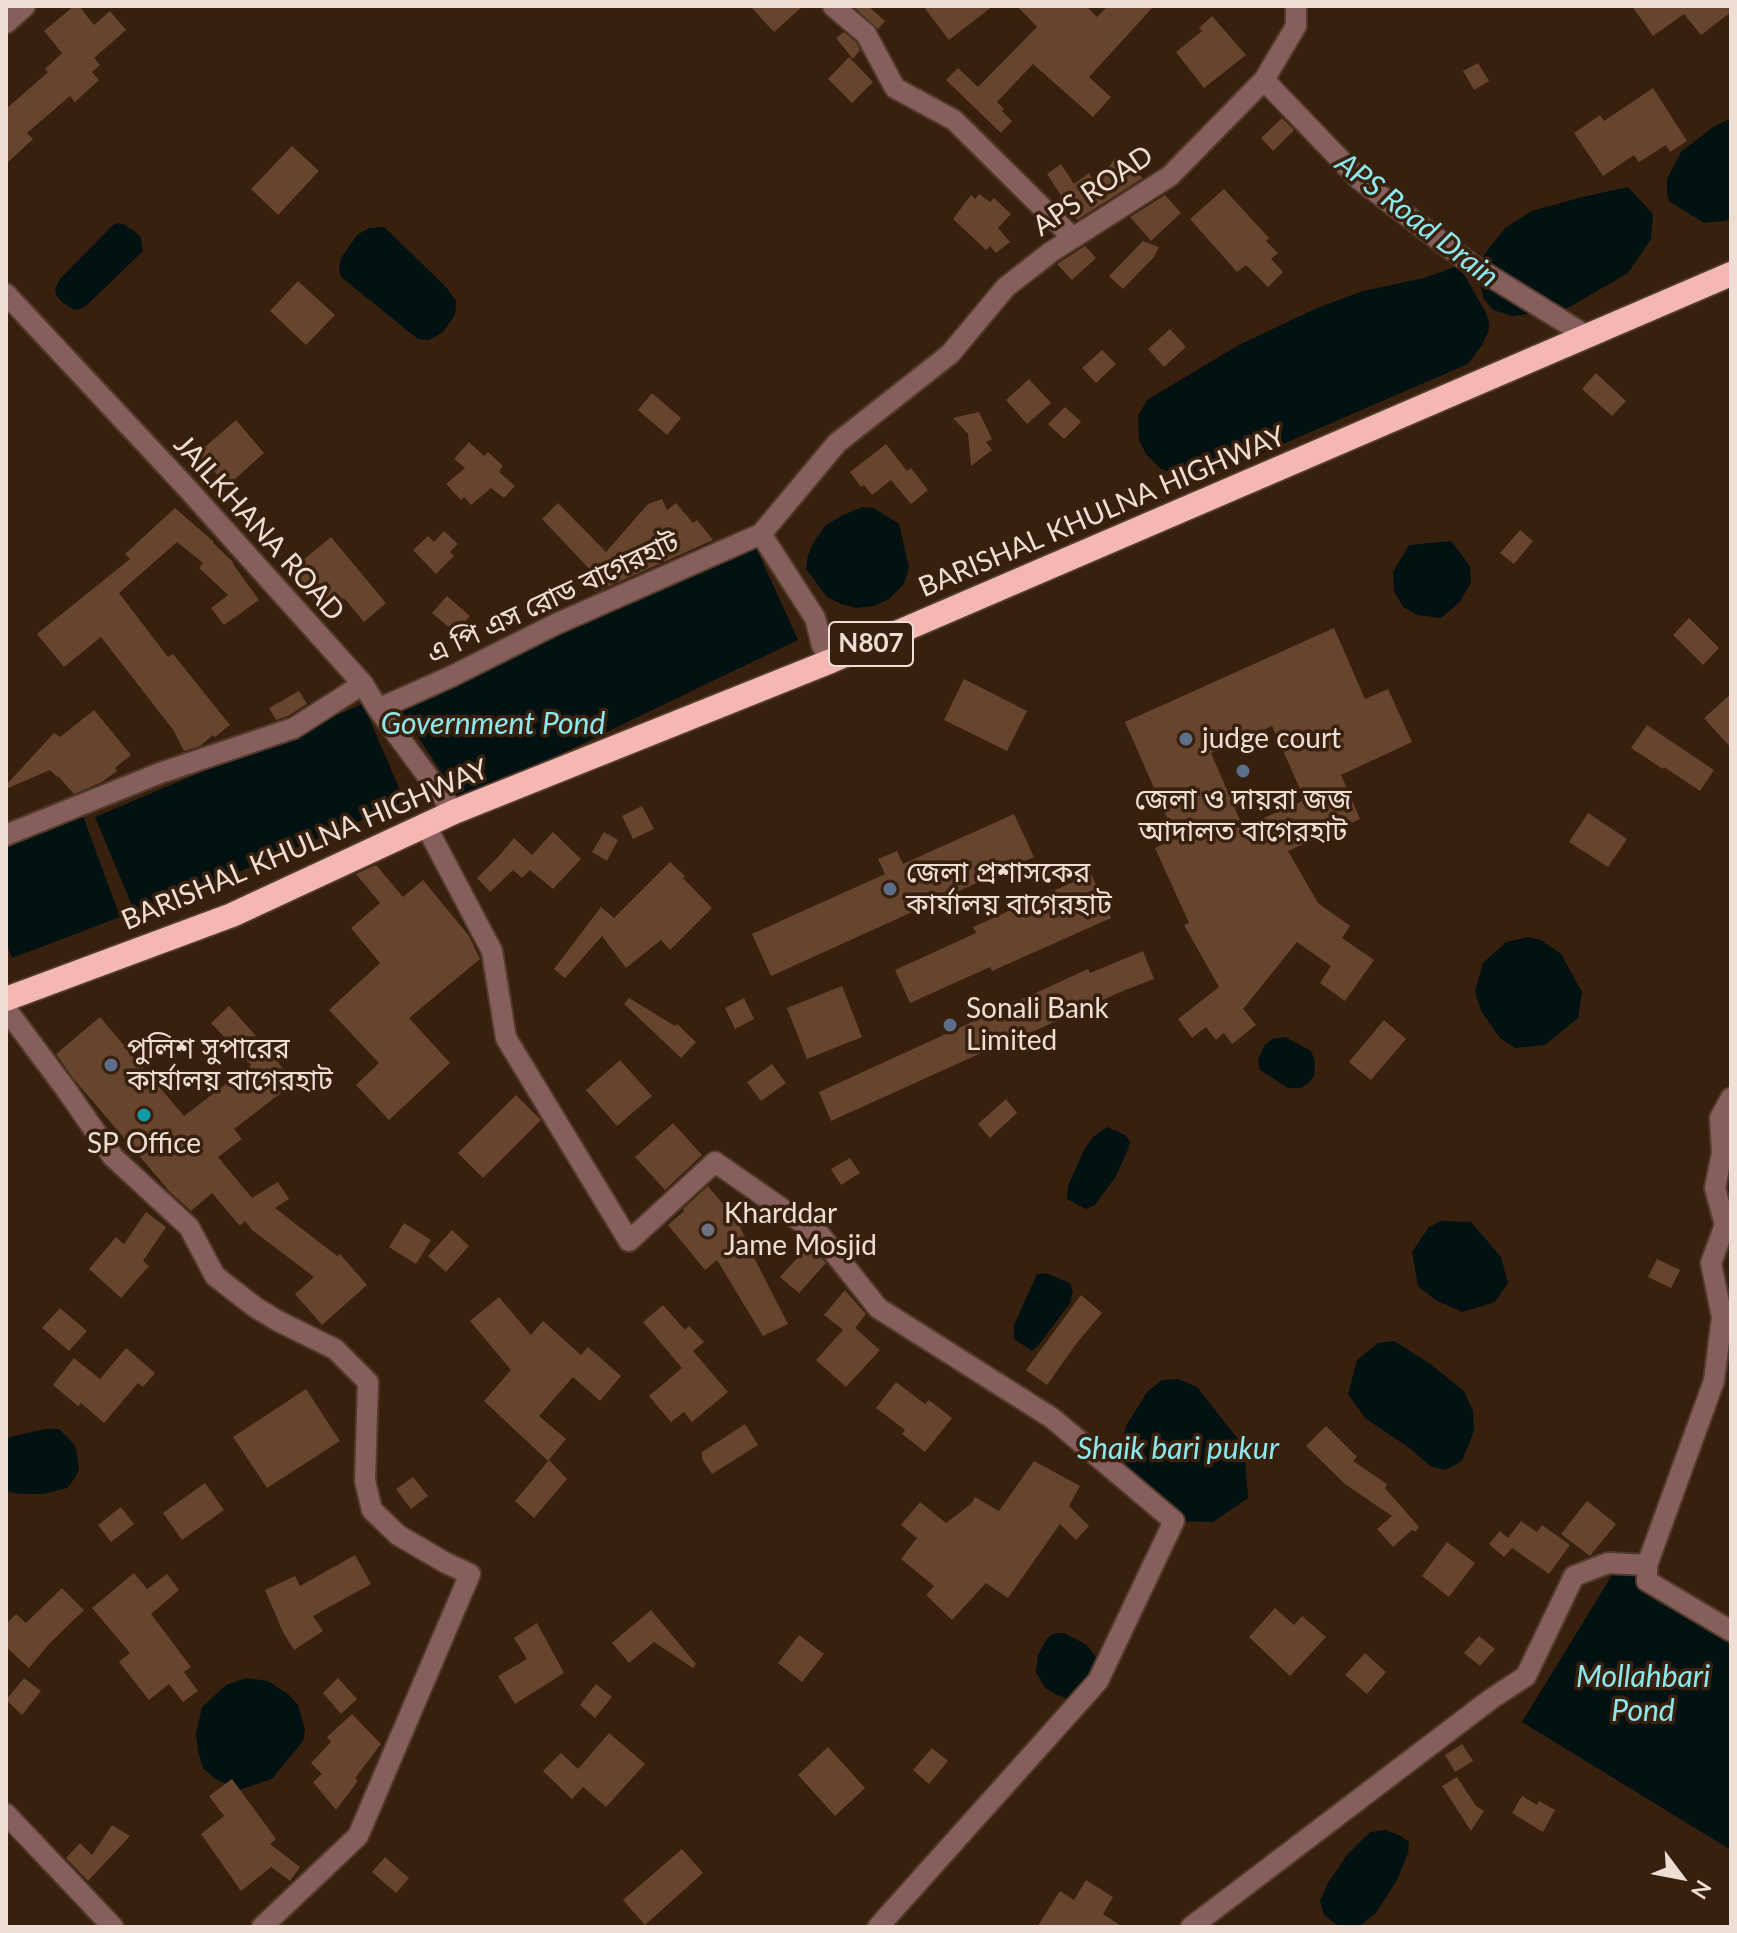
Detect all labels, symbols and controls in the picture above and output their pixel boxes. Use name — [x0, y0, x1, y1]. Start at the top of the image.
street label: APS ROAD — [1027, 139, 1159, 243]
water label: APS Road Drain — [1328, 145, 1506, 295]
street label: BARISHAL KHULNA HIGHWAY — [914, 419, 1290, 605]
street label: JAILKHANA ROAD — [167, 428, 351, 628]
street label: এ পি এস রোড বাগেরহাট — [422, 525, 684, 671]
road number: N807 — [829, 622, 913, 666]
water label: Government Pond — [381, 706, 605, 742]
place label: judge court — [1202, 722, 1341, 756]
marker: judge court — [1177, 730, 1195, 748]
street label: BARISHAL KHULNA HIGHWAY — [117, 752, 493, 938]
marker: জেলা ও দায়রা জজ আদালত বাগেরহাট — [1234, 762, 1252, 780]
place label: জেলা ও দায়রা জজ আদালত বাগেরহাট — [1134, 783, 1352, 849]
place label: জেলা প্রশাসকের কার্যালয় বাগেরহাট — [906, 856, 1112, 922]
marker: জেলা প্রশাসকের কার্যালয় বাগেরহাট — [881, 880, 899, 898]
place label: Sonali Bank Limited — [966, 992, 1109, 1058]
marker: Sonali Bank Limited — [941, 1016, 959, 1034]
place label: পুলিশ সুপারের কার্যালয় বাগেরহাট — [127, 1032, 333, 1098]
marker: পুলিশ সুপারের কার্যালয় বাগেরহাট — [102, 1056, 120, 1074]
marker: SP Office — [135, 1106, 153, 1124]
place label: SP Office — [87, 1127, 201, 1161]
place label: Kharddar Jame Mosjid — [724, 1197, 877, 1263]
marker: Kharddar Jame Mosjid — [699, 1221, 717, 1239]
water label: Shaik bari pukur — [1077, 1431, 1279, 1467]
water label: Mollahbari Pond — [1576, 1659, 1710, 1730]
north arrow — [1641, 1837, 1721, 1917]
text: N — [1686, 1876, 1718, 1904]

